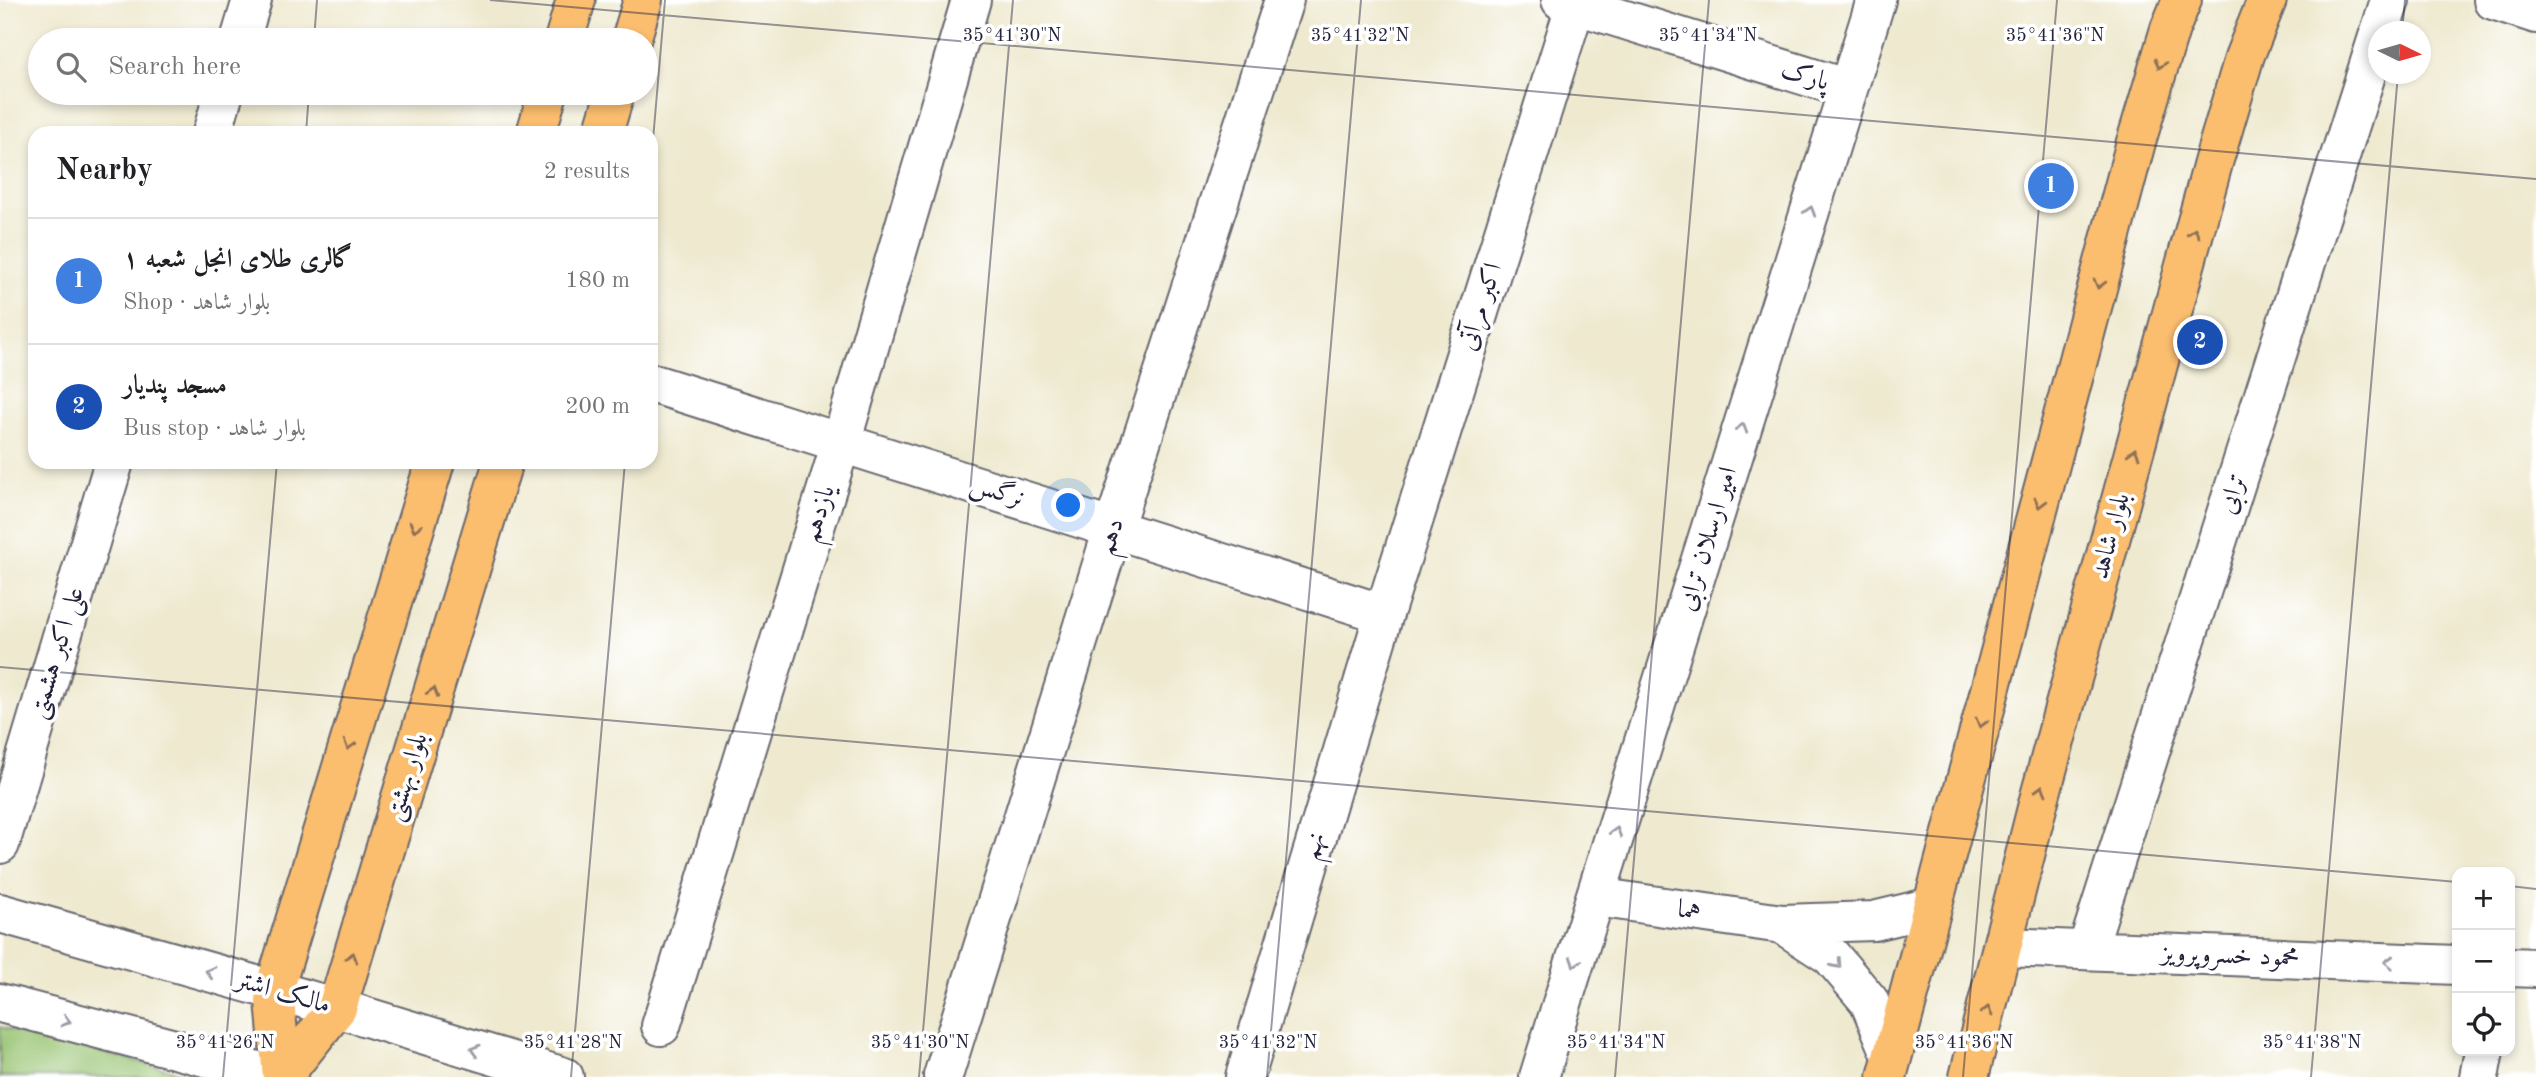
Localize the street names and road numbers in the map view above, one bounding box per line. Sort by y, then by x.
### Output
street label: پارک [1777,56,1833,100]
street label: اکبر مرآتی [1451,259,1510,355]
street label: امیر ارسلان ترابی [1674,464,1746,615]
street label: نرگس [966,469,1028,515]
street label: ترابی [2214,471,2255,519]
street label: یازدهم [798,480,850,549]
street label: بلوار شاهد [2087,490,2136,582]
street label: دهم [1093,515,1138,561]
street label: علی اکبر هشمتی [25,584,93,723]
street label: بلوار بهشتی [381,730,437,825]
street label: نهم [1298,829,1340,866]
street label: هما [1676,897,1702,925]
street label: محمود خسروپرویز [2157,940,2299,973]
street label: مالک اشتر [230,964,334,1019]

